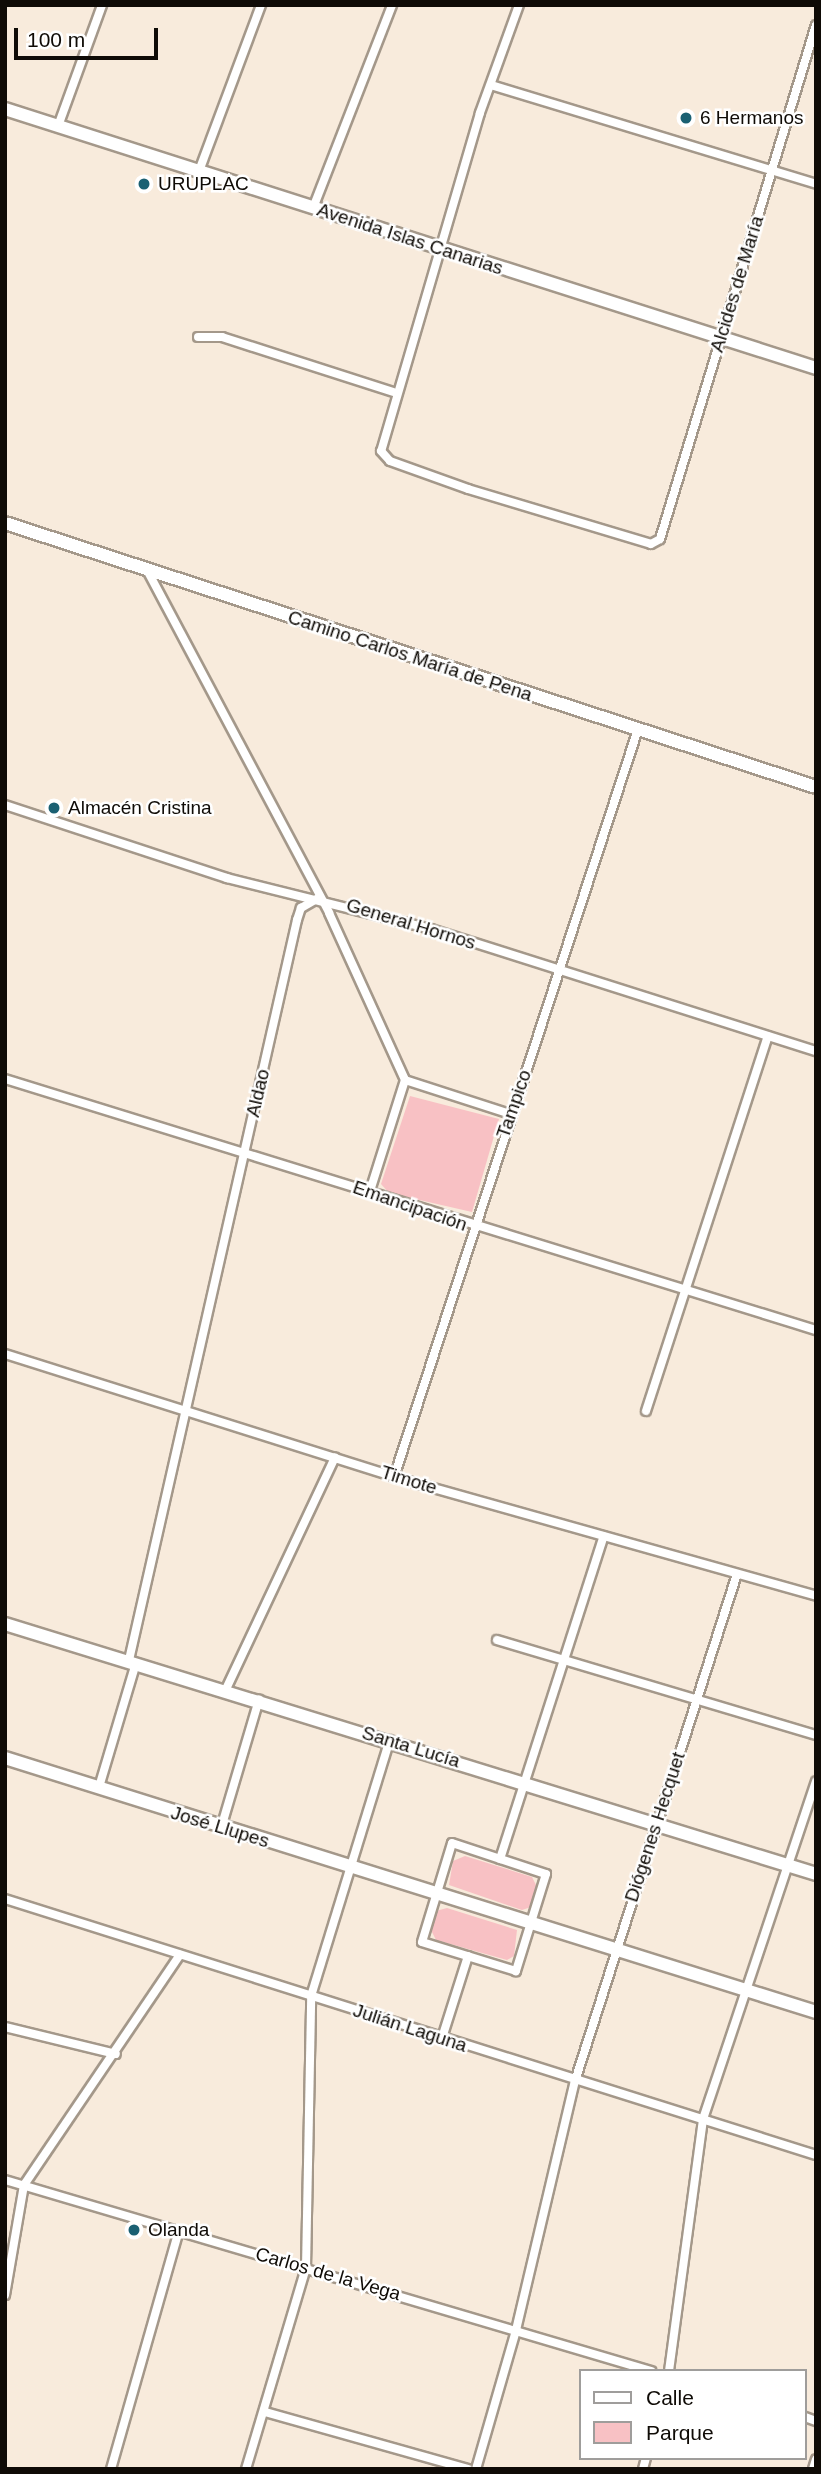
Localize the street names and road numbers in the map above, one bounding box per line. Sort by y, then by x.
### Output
street label: Avenida Islas Canarias [314,198,506,280]
street label: Alcides de María [705,213,769,355]
street label: Camino Carlos María de Pena [285,606,535,706]
street label: General Hornos [344,893,478,955]
street label: Aldao [241,1067,275,1119]
street label: Tampico [492,1067,536,1141]
street label: Emancipación [350,1176,470,1236]
street label: Timote [378,1461,440,1499]
street label: Santa Lucía [359,1721,463,1773]
street label: Diógenes Hecquet [620,1749,690,1905]
street label: José Llupes [168,1801,272,1853]
street label: Julián Laguna [350,1999,470,2057]
street label: Carlos de la Vega [253,2242,403,2306]

